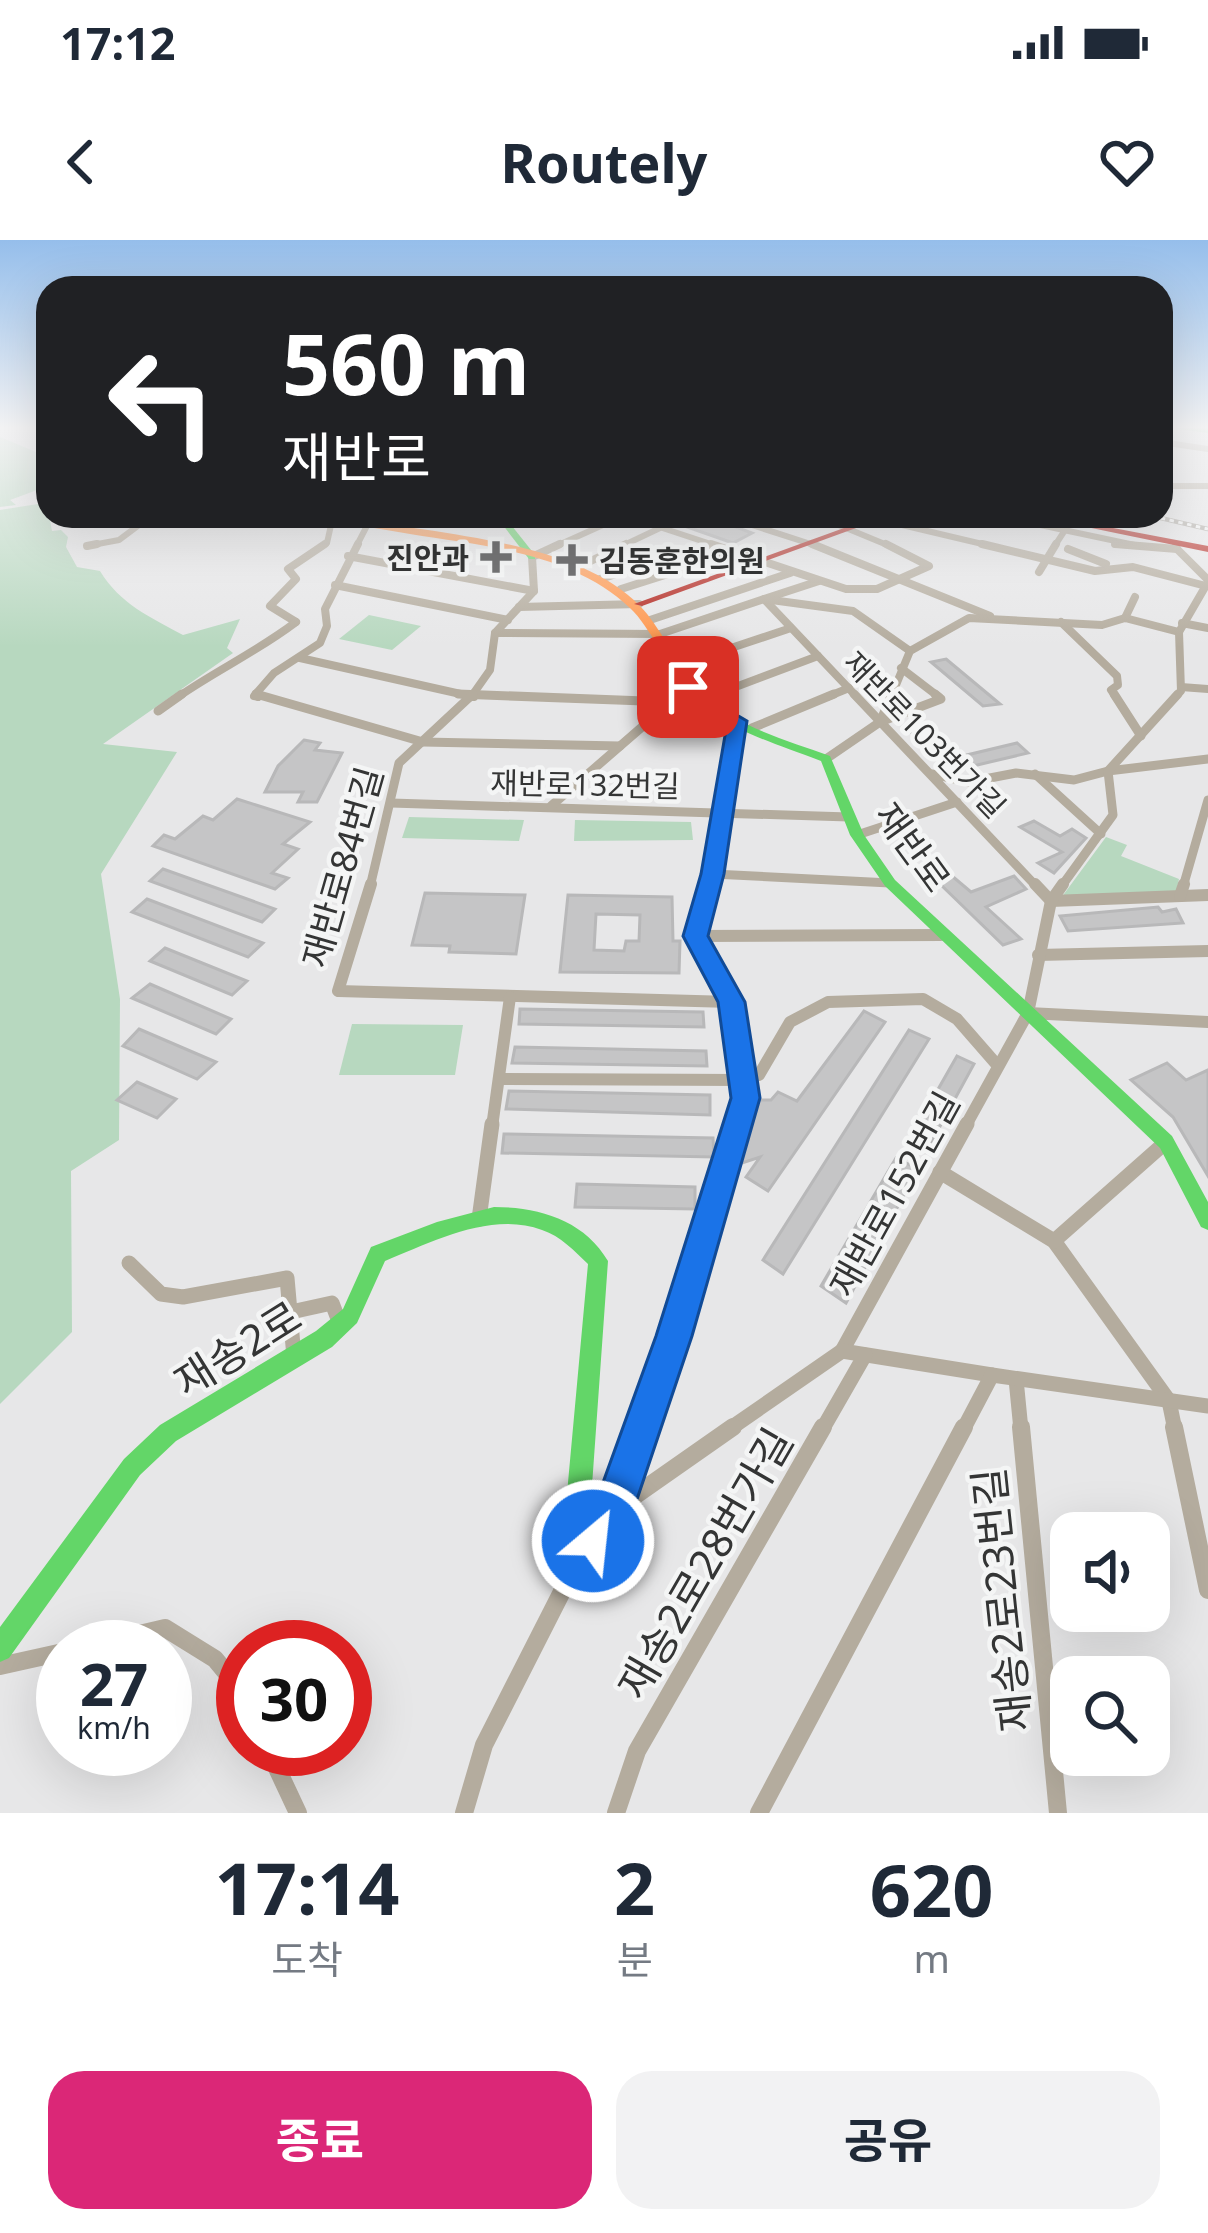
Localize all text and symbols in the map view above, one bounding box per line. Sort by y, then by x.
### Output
text: 17:12 [60,12,176,73]
text: Routely [501,125,707,199]
icon: back [48,129,114,195]
icon: heart [1094,129,1160,195]
text: 560 m [282,305,530,420]
icon: left [84,324,240,480]
text: 재반로 [282,419,431,493]
place label: 진안과 [386,537,469,578]
place label: 김동훈한의원 [599,540,765,581]
marker: 진안과 [480,541,512,573]
marker: 김동훈한의원 [556,544,588,576]
pin [637,636,739,738]
street label: 재반로103번가길 [835,642,1015,826]
icon: arrive [655,654,721,720]
street label: 재반로84번길 [290,761,394,973]
street label: 재반로132번길 [490,762,680,806]
street label: 재반로 [864,792,962,902]
street label: 재반로152번길 [817,1083,971,1305]
street label: 재송2로 [163,1287,311,1409]
street label: 재송2로28번가길 [603,1417,805,1709]
street label: 재송2로23번길 [959,1465,1043,1735]
position arrow [530,1478,656,1604]
map controls [1050,1512,1170,1776]
button: sound [1050,1512,1170,1632]
speed limit sign: 30 [216,1620,372,1776]
text: 27 [80,1642,148,1724]
button: search [1050,1656,1170,1776]
text: km/h [77,1707,151,1748]
text: 17:14 [215,1838,400,1936]
text: 2 [614,1838,655,1936]
text: 620 [870,1840,993,1938]
text: m [913,1931,950,1984]
text: 도착 [271,1932,343,1985]
text: 분 [617,1932,653,1985]
button: 종료 [48,2071,592,2209]
button: 공유 [616,2071,1160,2209]

